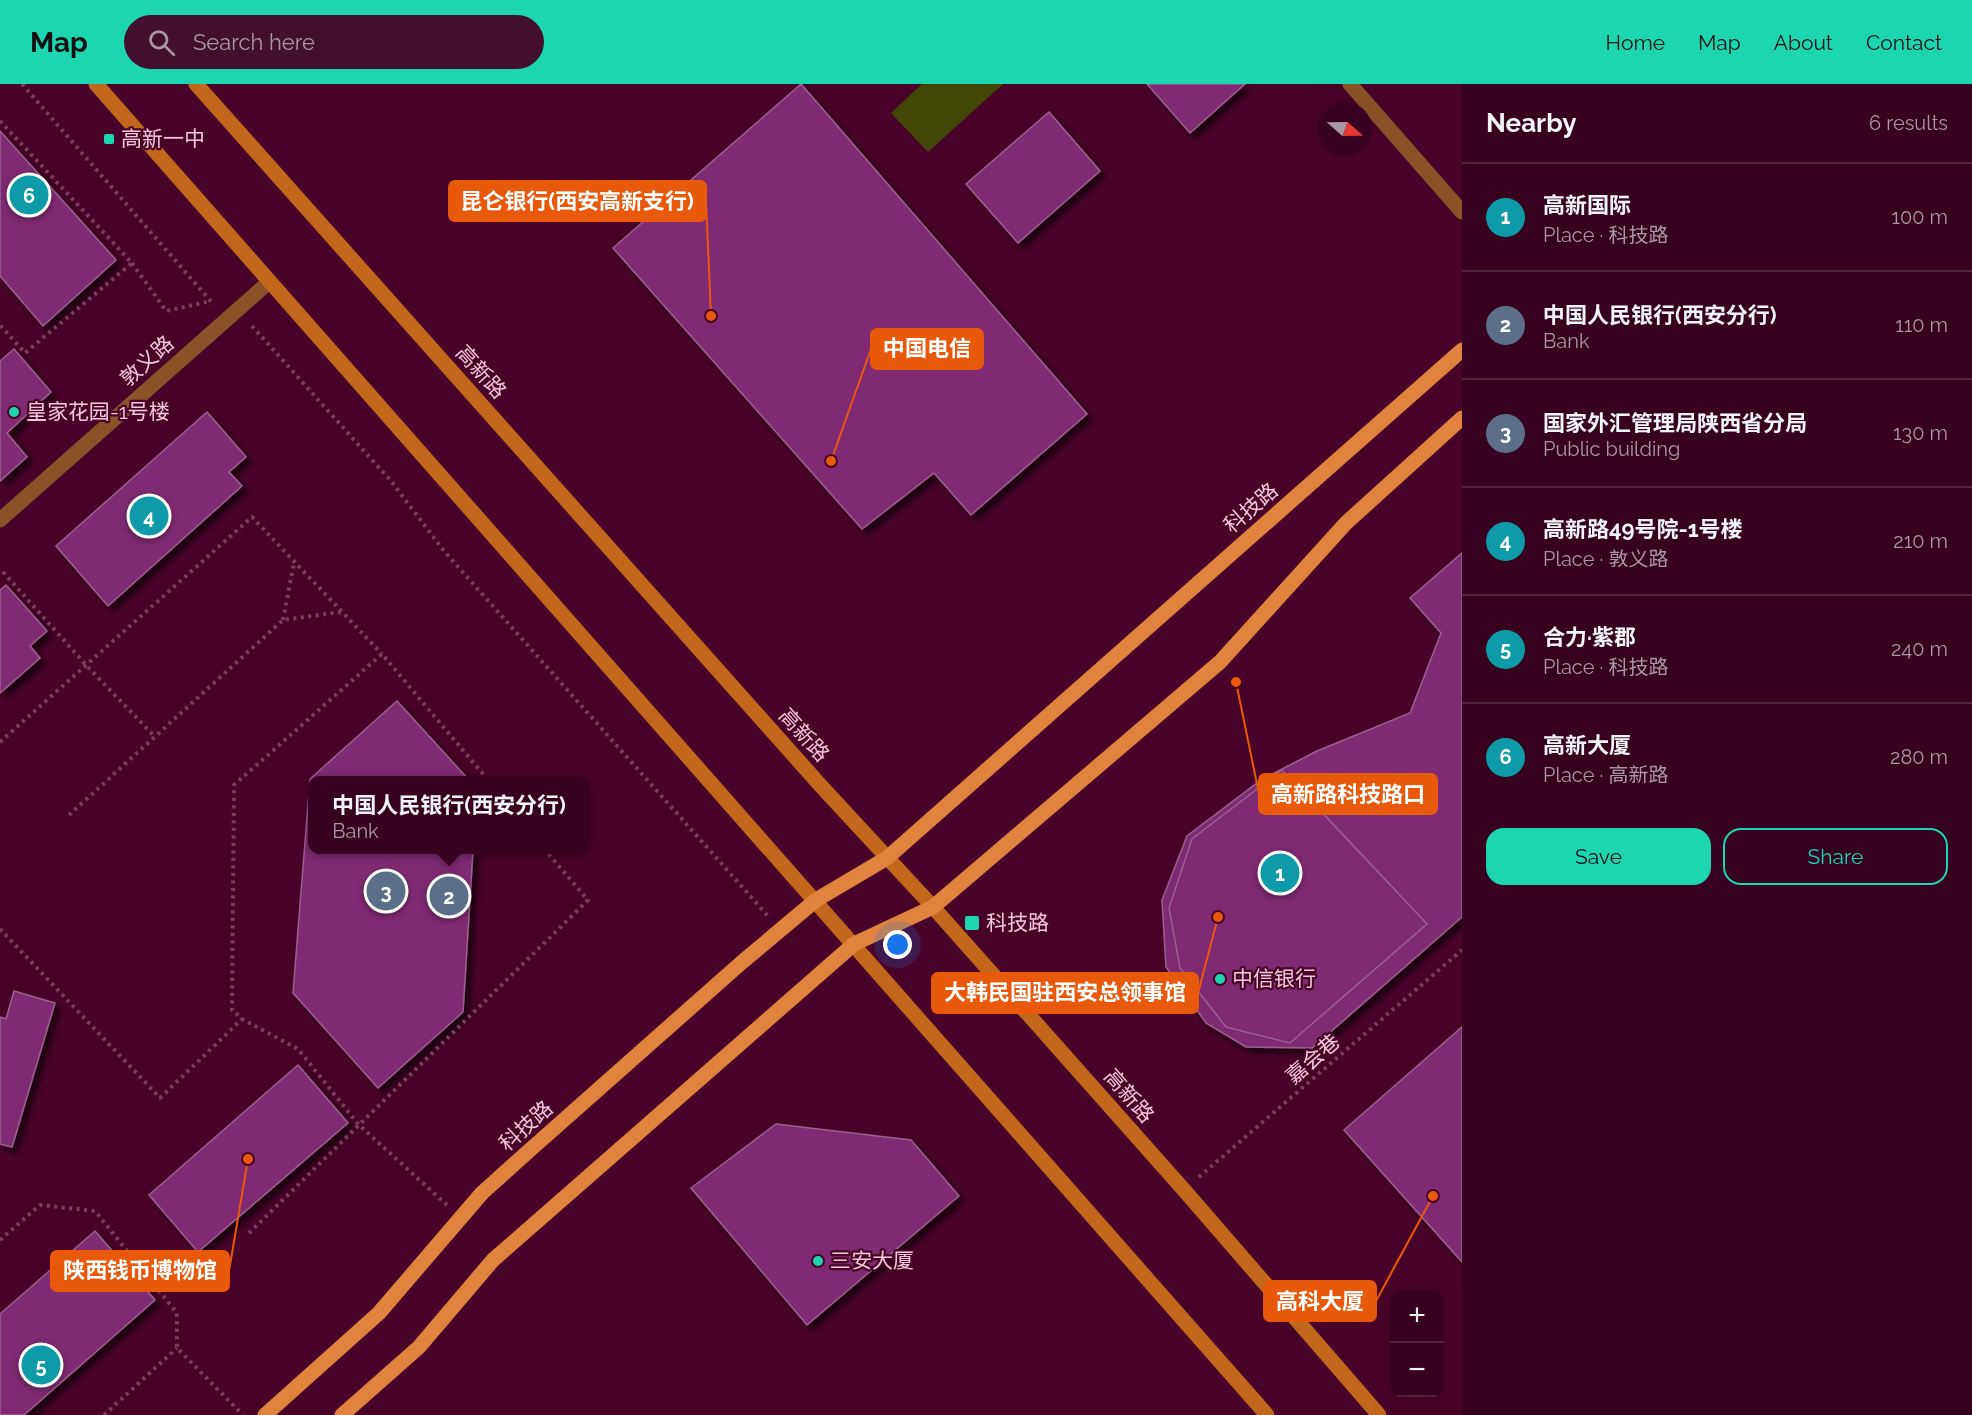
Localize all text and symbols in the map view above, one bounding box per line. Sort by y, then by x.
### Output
search box [124,15,544,69]
text: Map [30,26,88,59]
icon: search [145,26,178,59]
text: Search here [193,29,315,55]
text: Home [1606,30,1665,55]
text: Map [1698,30,1741,55]
text: About [1774,30,1833,55]
text: Contact [1866,30,1942,55]
north arrow [1318,102,1372,156]
text: Nearby [1486,108,1576,138]
text: 6 results [1869,111,1948,135]
place label: 高新一中 [121,126,205,151]
marker: 高新一中 [102,132,116,146]
pin: 6 [9,172,48,218]
callout: 昆仑银行(西安高新支行) [449,181,706,221]
text: 昆仑银行(西安高新支行) [460,188,694,214]
text: 高新国际 [1543,192,1631,218]
text: 1 [1501,205,1510,229]
text: 100 m [1891,205,1948,229]
text: Place · 科技路 [1543,223,1668,247]
text: 中国人民银行(西安分行) [1543,302,1777,328]
text: 2 [1500,313,1511,337]
text: 110 m [1895,313,1948,337]
callout: 中国电信 [871,329,983,369]
text: Bank [1543,329,1589,353]
street label: 敦义路 [115,330,178,391]
text: 中国电信 [883,335,971,361]
street label: 高新路 [451,340,512,403]
place label: 皇家花园-1号楼 [26,399,170,424]
marker: 皇家花园-1号楼 [7,405,21,419]
text: 国家外汇管理局陕西省分局 [1543,410,1807,436]
text: 3 [1500,421,1511,445]
text: 130 m [1893,421,1948,445]
text: Public building [1543,437,1680,461]
street label: 科技路 [1219,478,1283,538]
pin: 4 [130,494,168,538]
text: 高新路49号院-1号楼 [1543,516,1743,542]
text: 4 [1500,529,1511,553]
text: 210 m [1893,529,1948,553]
text: Place · 敦义路 [1543,547,1668,571]
text: 合力·紫郡 [1543,624,1636,650]
text: 5 [1500,637,1511,661]
text: 240 m [1891,637,1948,661]
text: Place · 科技路 [1543,655,1668,679]
street label: 高新路 [774,703,835,766]
text: 高新大厦 [1543,732,1631,758]
text: 6 [1499,745,1512,769]
text: 280 m [1890,745,1948,769]
text: Place · 高新路 [1543,763,1668,787]
callout: 高新路科技路口 [1259,774,1437,814]
popup [308,776,590,854]
text: 高新路科技路口 [1271,781,1425,807]
text: 中国人民银行(西安分行) [332,792,566,818]
text: Bank [332,819,379,843]
button: Save [1486,828,1711,885]
button: Share [1723,828,1948,885]
pin: 1 [1260,850,1300,896]
pin: 3 [366,868,406,914]
pin: 2 [430,874,468,918]
place label: 科技路 [986,910,1049,935]
marker: 科技路 [963,914,981,932]
your location [883,930,912,959]
place label: 中信银行 [1232,966,1316,991]
marker: 中信银行 [1213,972,1227,986]
callout: 大韩民国驻西安总领事馆 [932,973,1198,1013]
text: 大韩民国驻西安总领事馆 [944,979,1186,1005]
street label: 嘉会巷 [1281,1029,1345,1089]
street label: 高新路 [1099,1064,1159,1128]
street label: 科技路 [494,1095,557,1156]
place label: 三安大厦 [830,1248,914,1273]
callout: 陕西钱币博物馆 [51,1251,229,1291]
marker: 三安大厦 [811,1254,825,1268]
text: 陕西钱币博物馆 [63,1257,217,1283]
callout: 高科大厦 [1264,1281,1376,1321]
text: 高科大厦 [1276,1288,1364,1314]
map controls [1390,1289,1444,1397]
button: + [1390,1289,1444,1343]
pin: 5 [22,1342,60,1388]
button: − [1390,1343,1444,1397]

